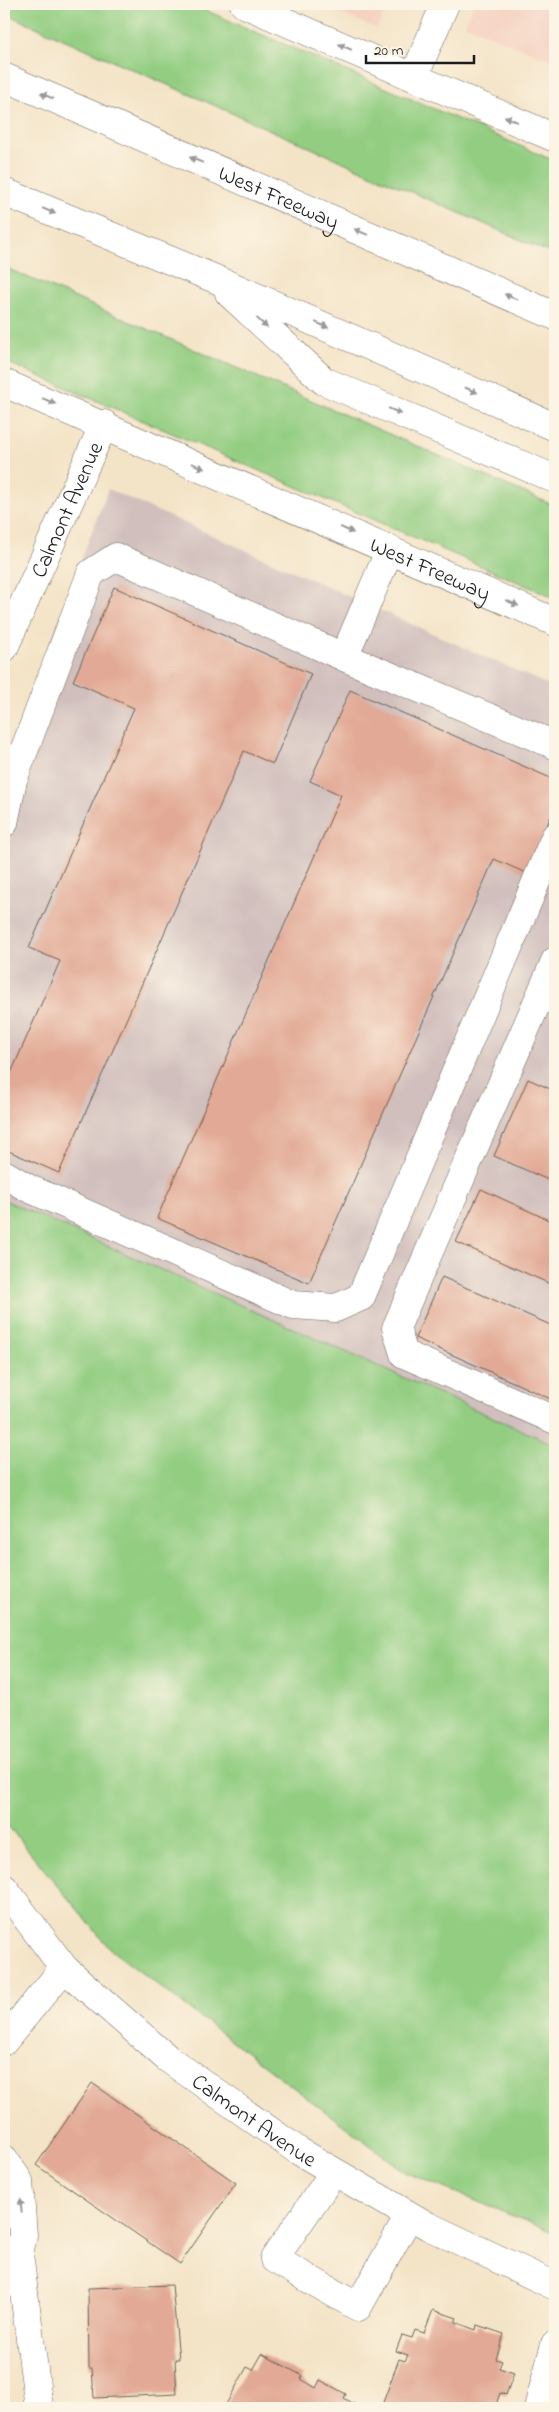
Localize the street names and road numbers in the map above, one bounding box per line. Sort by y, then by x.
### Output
street label: West Freeway [213,159,343,240]
street label: Calmont Avenue [24,437,113,584]
street label: West Freeway [364,531,495,612]
street label: Calmont Avenue [184,2067,322,2177]

